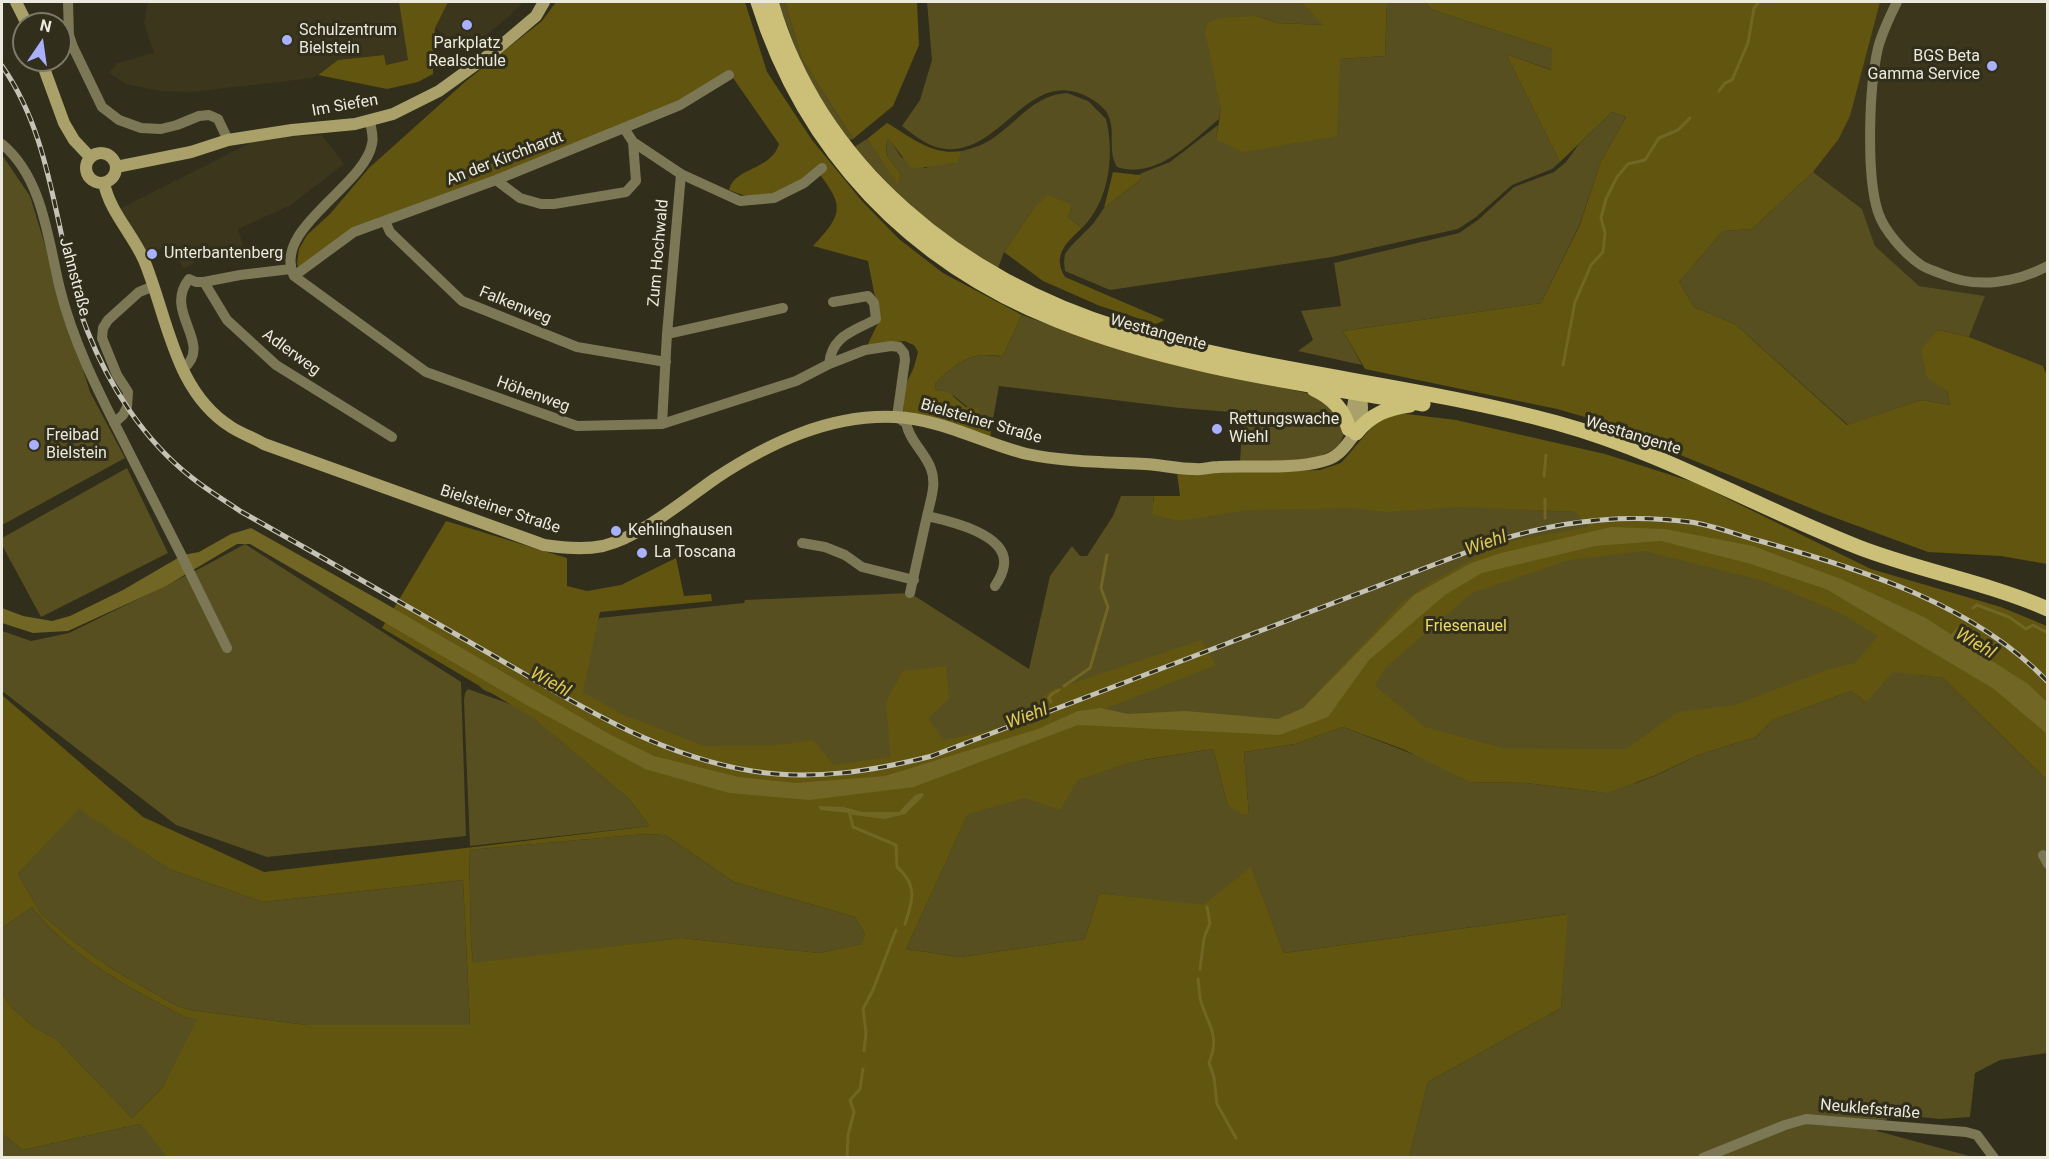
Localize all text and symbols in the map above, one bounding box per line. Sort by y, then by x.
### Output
north arrow [12,12,72,72]
text: N [38,15,53,36]
marker: Parkplatz Realschule [460,18,474,32]
place label: Schulzentrum Bielstein [299,21,397,59]
marker: Schulzentrum Bielstein [280,33,294,47]
place label: Parkplatz Realschule [428,34,506,72]
place label: BGS Beta Gamma Service [1868,47,1980,85]
marker: BGS Beta Gamma Service [1985,59,1999,73]
street label: Im Siefen [310,91,380,121]
street label: An der Kirchhardt [444,128,566,190]
street label: Zum Hochwald [645,199,673,307]
street label: Jahnstraße [54,236,94,318]
place label: Unterbantenberg [164,244,283,264]
marker: Unterbantenberg [145,247,159,261]
street label: Falkenweg [476,283,554,329]
street label: Westtangente [1108,311,1208,355]
street label: Adlerweg [258,326,324,380]
street label: Höhenweg [494,373,572,417]
street label: Bielsteiner Straße [918,395,1044,449]
place label: Rettungswache Wiehl [1229,410,1339,448]
street label: Westtangente [1583,412,1683,460]
marker: Rettungswache Wiehl [1210,422,1224,436]
place label: Freibad Bielstein [46,426,107,464]
marker: Freibad Bielstein [27,438,41,452]
street label: Bielsteiner Straße [437,482,563,538]
place label: Kehlinghausen [628,521,733,541]
marker: Kehlinghausen [609,524,623,538]
water label: Wiehl [1462,527,1510,561]
place label: La Toscana [654,543,736,563]
marker: La Toscana [635,546,649,560]
park label: Friesenauel [1425,617,1507,637]
water label: Wiehl [1951,624,1999,664]
water label: Wiehl [526,663,574,703]
water label: Wiehl [1003,700,1051,734]
street label: Neuklefstraße [1819,1096,1921,1124]

